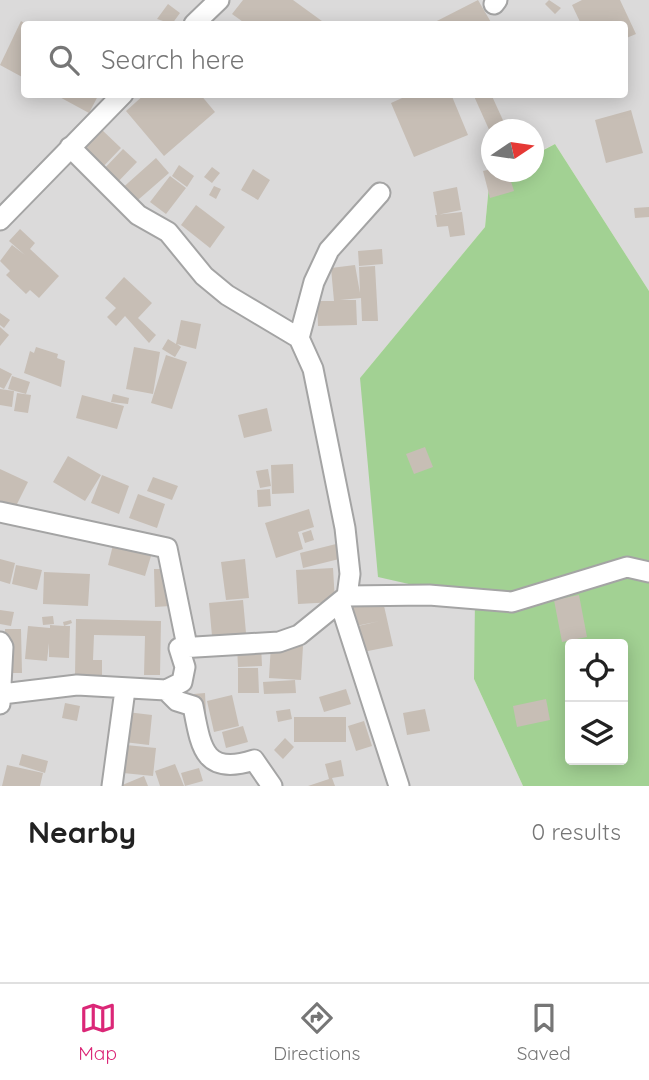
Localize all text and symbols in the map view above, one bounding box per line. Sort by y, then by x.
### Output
search box [21,21,628,98]
icon: search [45,41,83,79]
text: Search here [101,43,245,76]
north arrow [481,119,544,182]
map controls [565,639,628,765]
button: locate [565,639,628,702]
button: layers [565,702,628,765]
text: Nearby [28,813,136,851]
text: 0 results [532,817,621,846]
tab: Map [78,999,117,1065]
tab: Directions [273,999,360,1065]
tab: Saved [517,999,571,1065]

